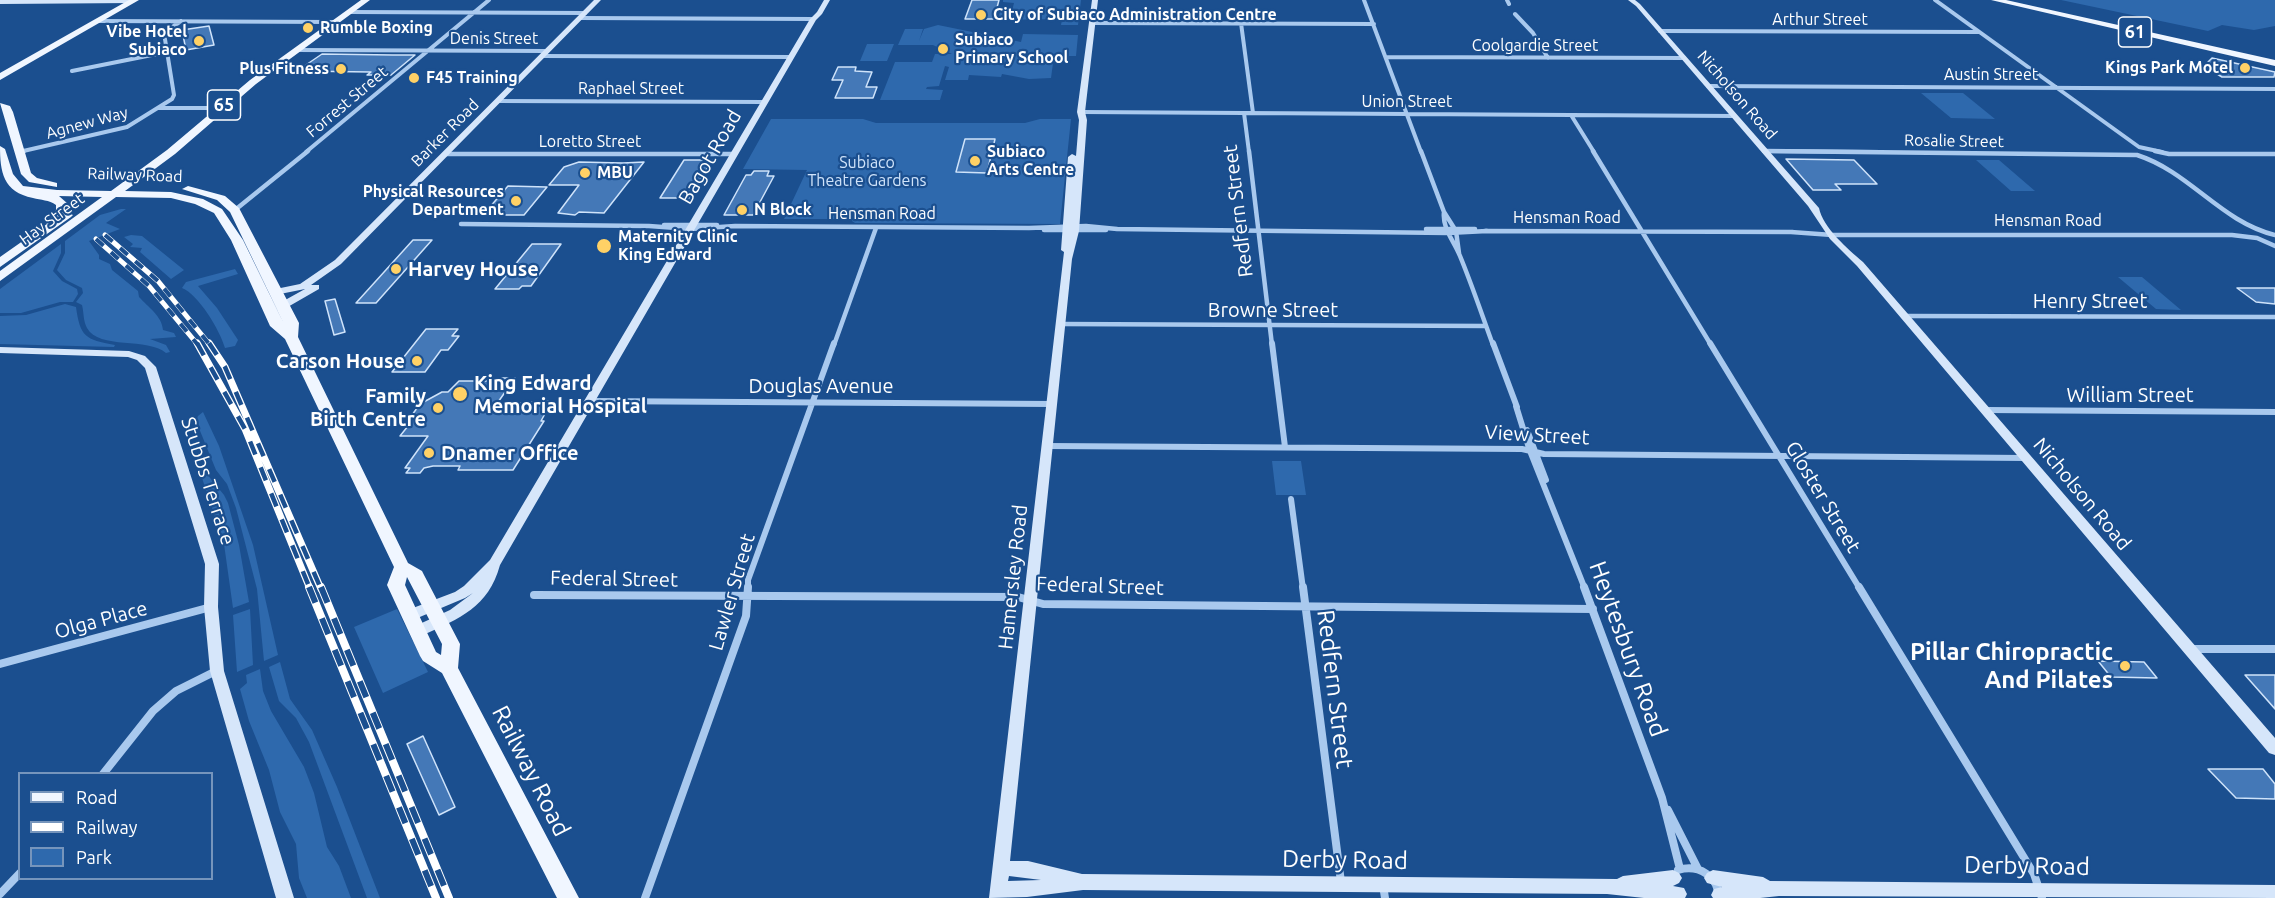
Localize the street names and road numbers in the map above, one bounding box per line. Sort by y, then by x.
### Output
street label: Arthur Street [1772,10,1868,30]
road number: 61 [2118,17,2152,47]
street label: Denis Street [450,29,538,49]
street label: Coolgardie Street [1472,36,1598,56]
street label: Nicholson Road [1693,47,1781,143]
street label: Forrest Street [302,62,392,142]
street label: Austin Street [1944,65,2038,85]
street label: Raphael Street [578,79,684,99]
road number: 65 [208,90,240,120]
street label: Union Street [1362,92,1452,112]
street label: Barker Road [407,95,483,171]
street label: Agnew Way [44,103,130,143]
street label: Bagot Road [673,106,747,208]
street label: Rosalie Street [1904,131,2004,151]
street label: Loretto Street [539,132,641,152]
street label: Redfern Street [1218,143,1258,279]
street label: Railway Road [87,164,183,186]
street label: Hay Street [16,189,88,249]
street label: Hensman Road [828,204,936,224]
street label: Hensman Road [1513,208,1621,228]
street label: Hensman Road [1994,211,2102,231]
street label: Henry Street [2033,289,2147,313]
street label: Browne Street [1208,298,1338,322]
street label: Douglas Avenue [749,374,893,398]
street label: William Street [2066,383,2194,407]
street label: Stubbs Terrace [176,414,240,548]
street label: View Street [1484,420,1590,450]
street label: Nicholson Road [2028,433,2136,555]
street label: Gloster Street [1780,437,1866,557]
street label: Hamersley Road [993,503,1033,651]
street label: Lawler Street [704,531,760,653]
street label: Heytesbury Road [1583,557,1673,741]
street label: Federal Street [550,566,678,592]
street label: Federal Street [1036,572,1164,600]
street label: Olga Place [52,596,150,644]
street label: Redfern Street [1311,608,1359,770]
street label: Railway Road [486,701,576,841]
street label: Derby Road [1282,845,1408,875]
street label: Derby Road [1964,851,2090,881]

